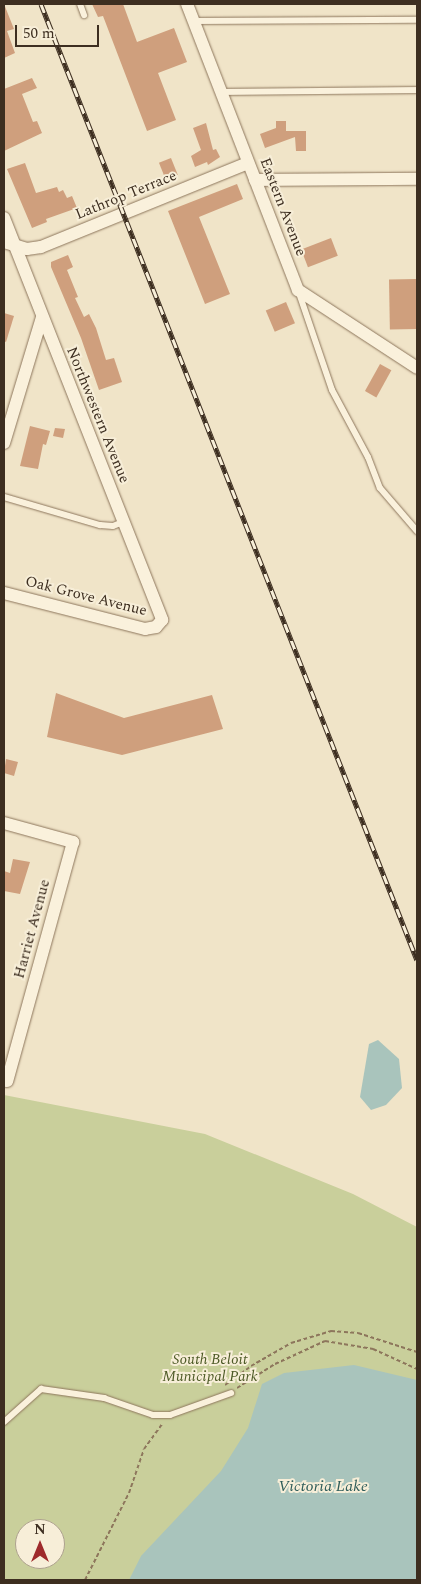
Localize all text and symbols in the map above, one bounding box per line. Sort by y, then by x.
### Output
scale bar [18,15,101,47]
text: 50 m [23,22,55,45]
street label: Eastern Avenue [256,155,310,259]
street label: Lathrop Terrace [73,166,179,224]
street label: Northwestern Avenue [62,344,134,486]
street label: Oak Grove Avenue [23,572,149,620]
street label: Harriet Avenue [10,877,54,981]
park label: South Beloit Municipal Park [162,1350,258,1385]
water label: Victoria Lake [278,1476,368,1496]
north arrow [15,1519,65,1569]
text: N [34,1519,46,1540]

